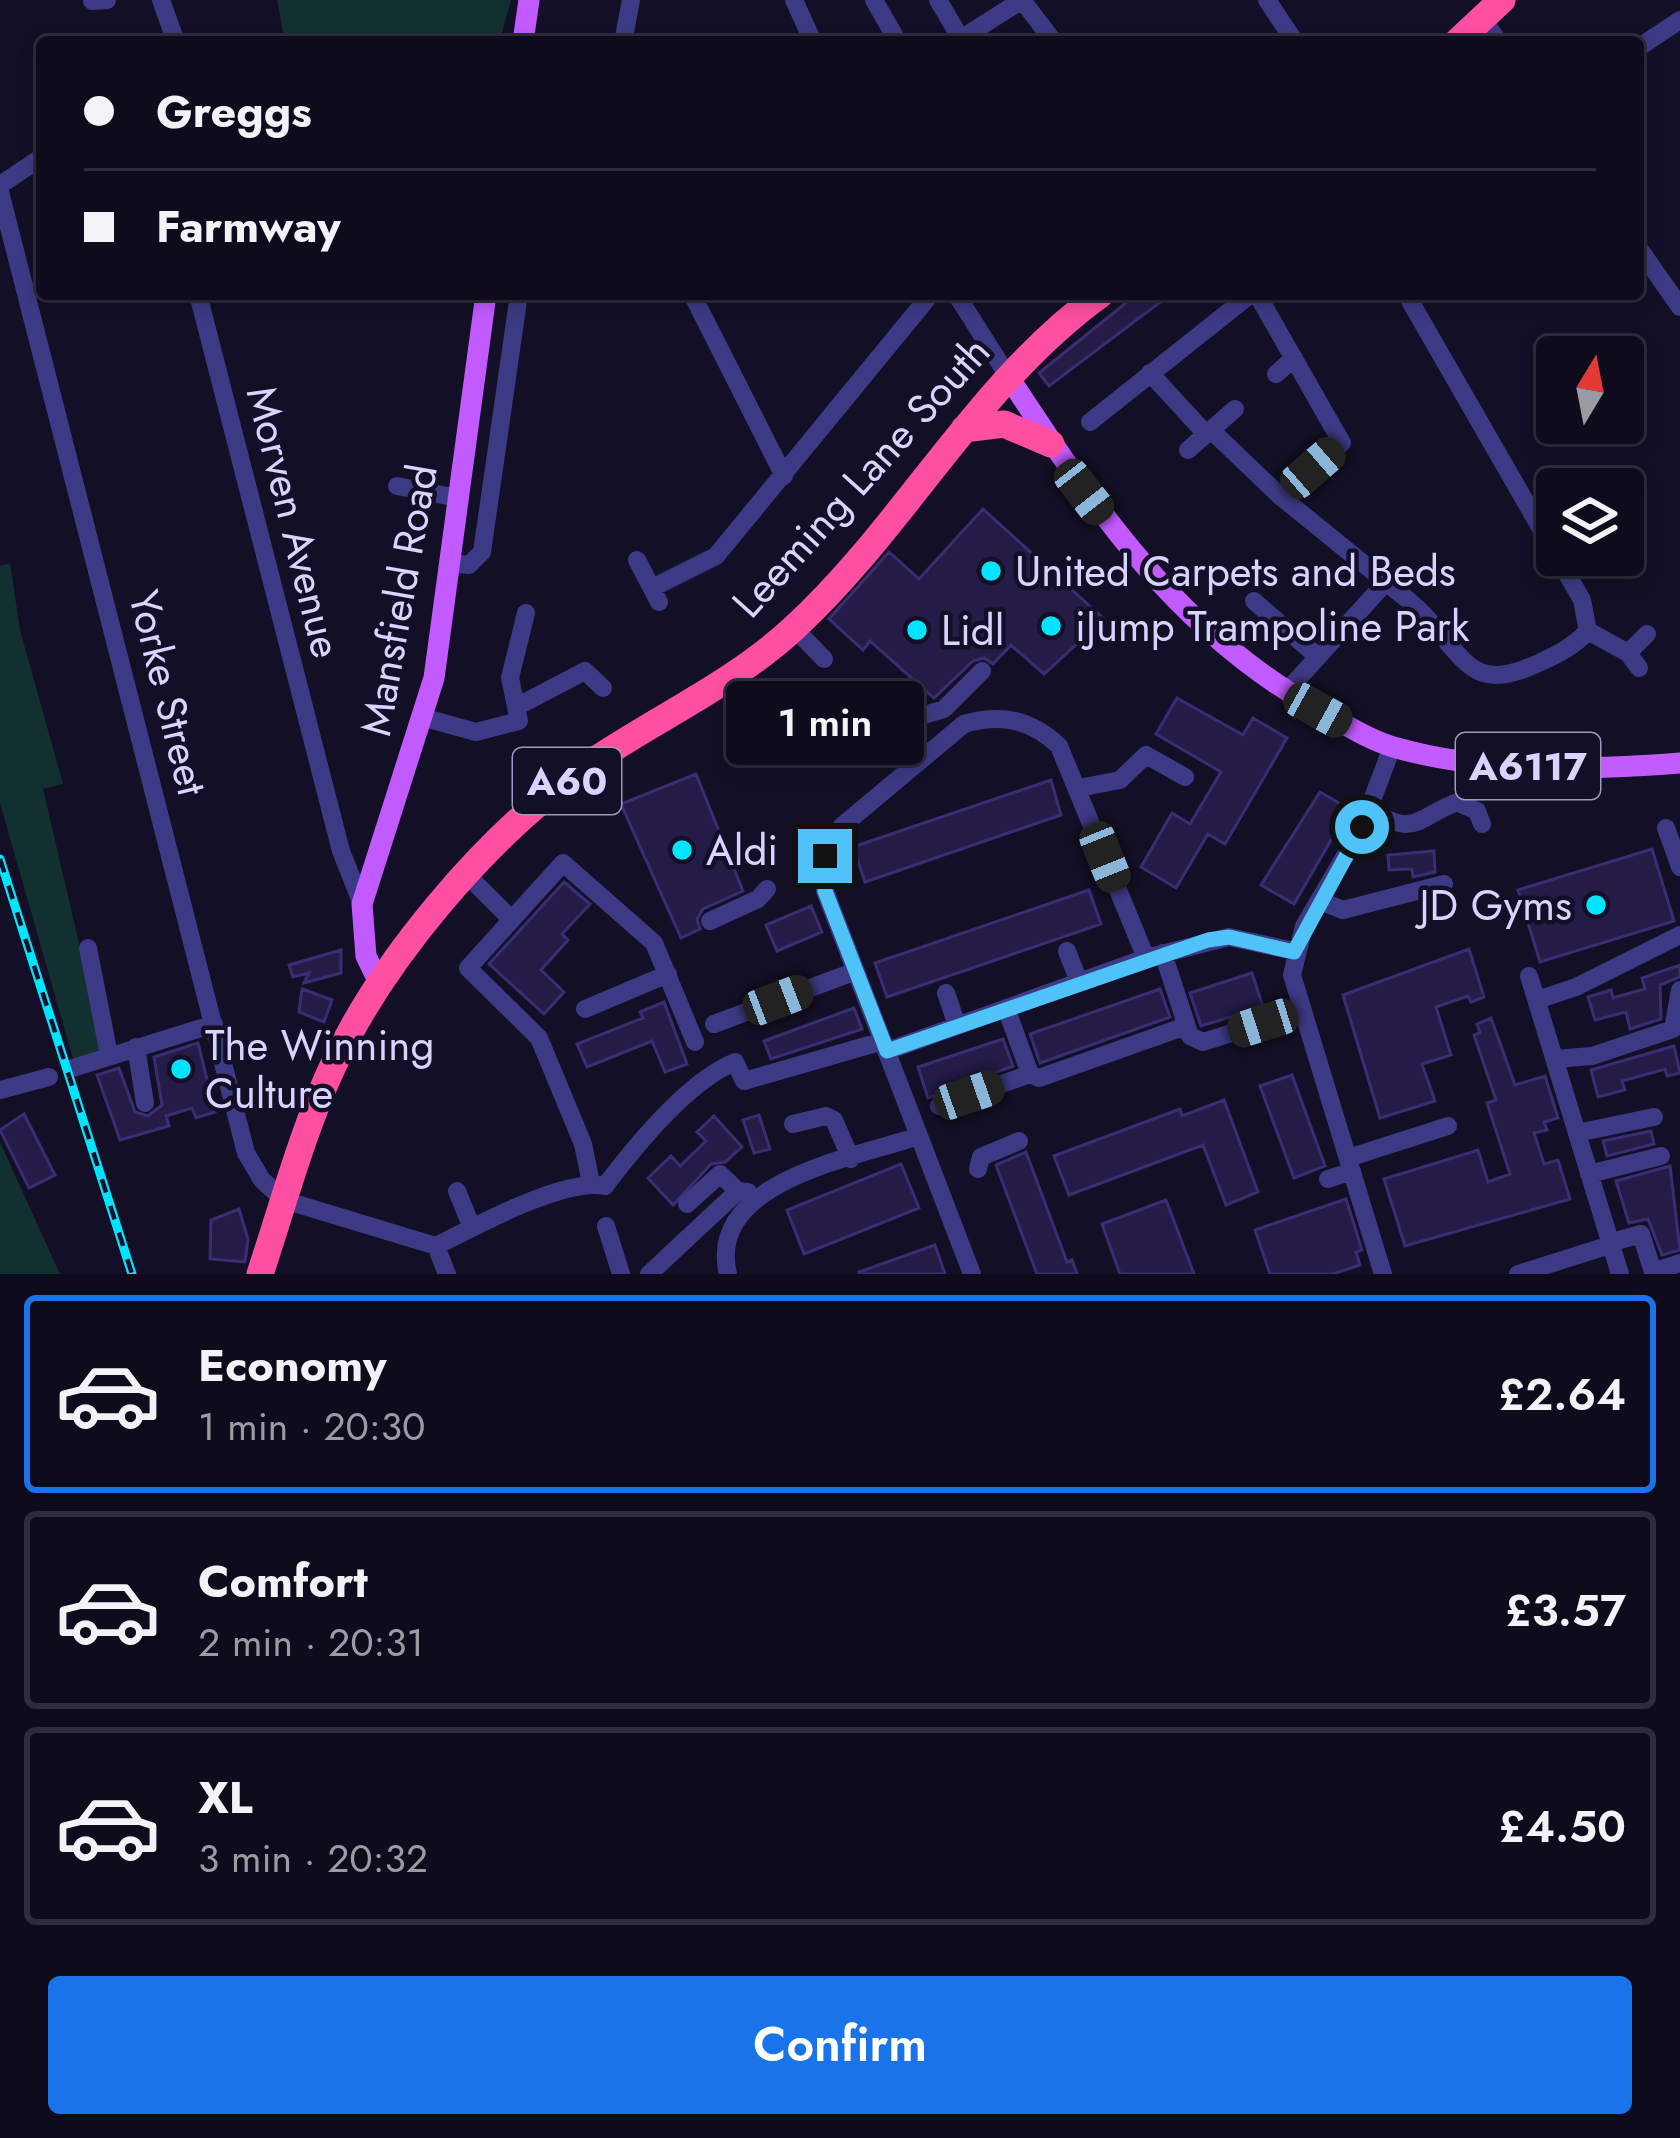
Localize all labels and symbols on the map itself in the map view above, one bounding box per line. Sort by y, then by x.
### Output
street label: Leeming Lane South [718,323,1004,631]
north arrow [1536,336,1644,444]
street label: Morven Avenue [231,380,357,664]
car [1274,431,1352,505]
car [1048,453,1120,531]
street label: Mansfield Road [345,460,453,740]
place label: United Carpets and Beds [1015,541,1456,602]
marker: United Carpets and Beds [978,558,1004,584]
street label: Yorke Street [113,584,223,802]
place label: iJump Trampoline Park [1075,596,1470,657]
place label: Lidl [941,600,1004,661]
marker: iJump Trampoline Park [1038,613,1064,639]
marker: Lidl [904,617,930,643]
car [1278,677,1358,743]
callout: 1 min [726,682,924,766]
road number: A6117 [1456,733,1600,799]
road number: A60 [513,748,621,814]
route start [1335,800,1389,854]
car [1075,817,1135,897]
place label: Aldi [706,820,778,881]
route end [798,829,852,883]
marker: Aldi [669,837,695,863]
place label: JD Gyms [1414,875,1572,936]
marker: JD Gyms [1583,892,1609,918]
car [738,970,818,1030]
car [1223,995,1303,1051]
place label: The Winning Culture [205,1015,434,1124]
marker: The Winning Culture [168,1056,194,1082]
car [929,1066,1009,1124]

